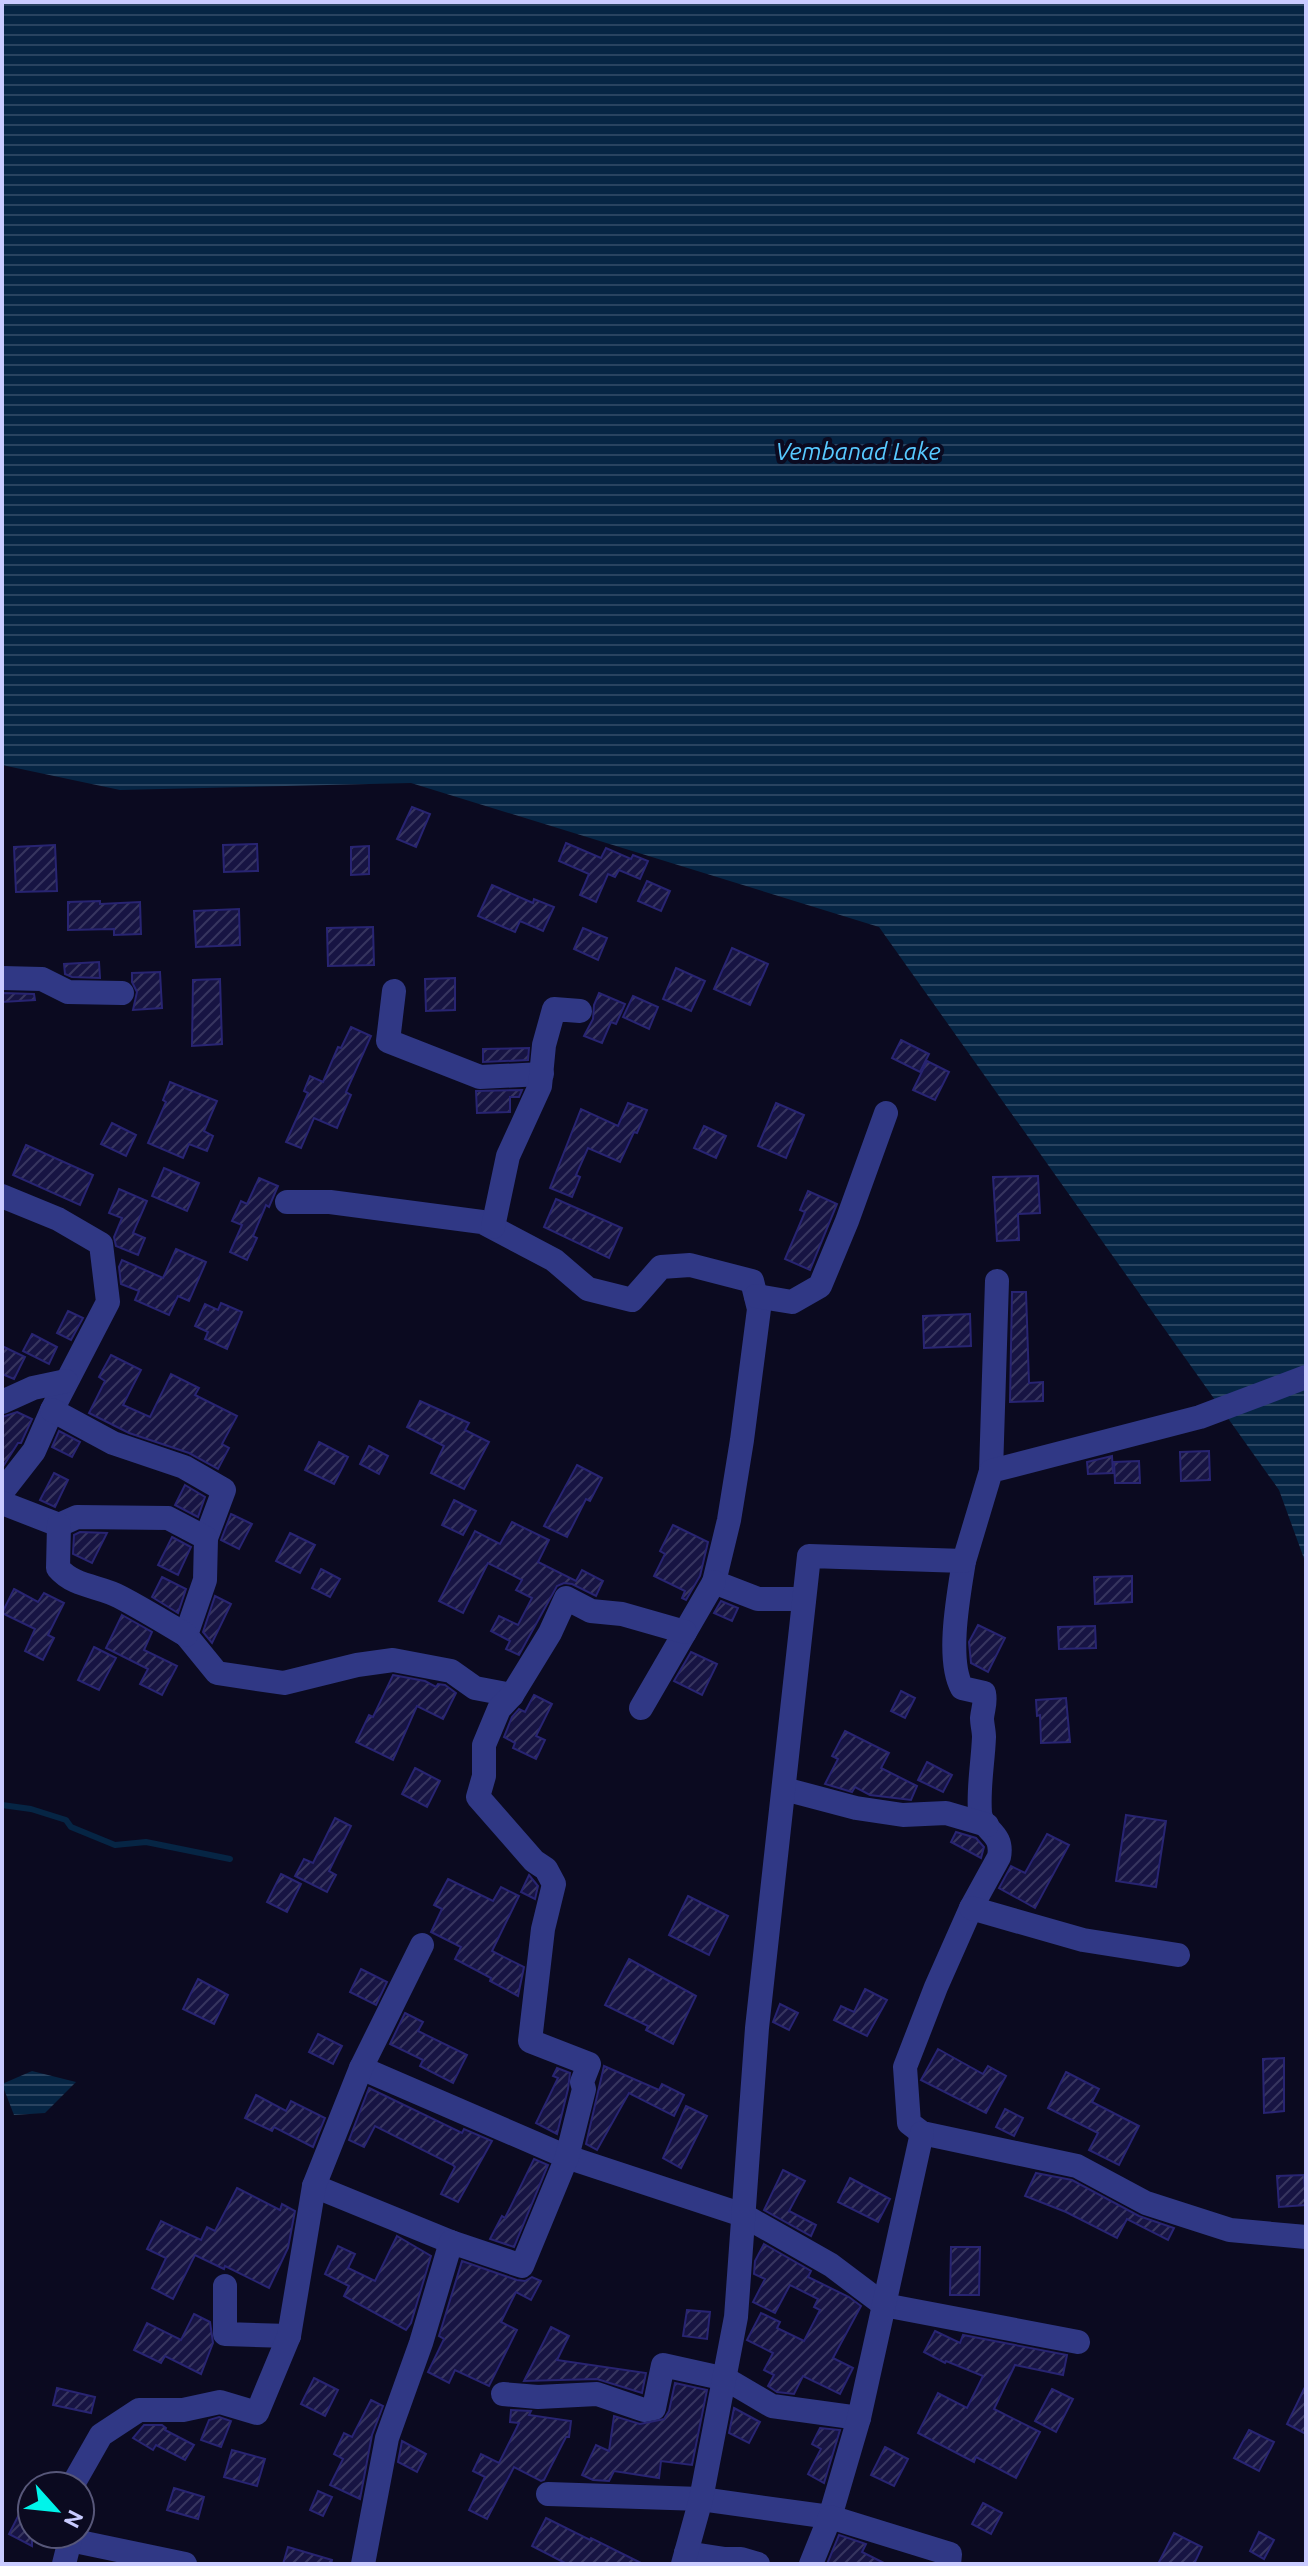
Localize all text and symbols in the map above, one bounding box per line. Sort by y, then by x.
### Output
water label: Vembanad Lake [775,438,941,465]
north arrow [16,2470,96,2550]
text: N [59,2506,89,2532]

